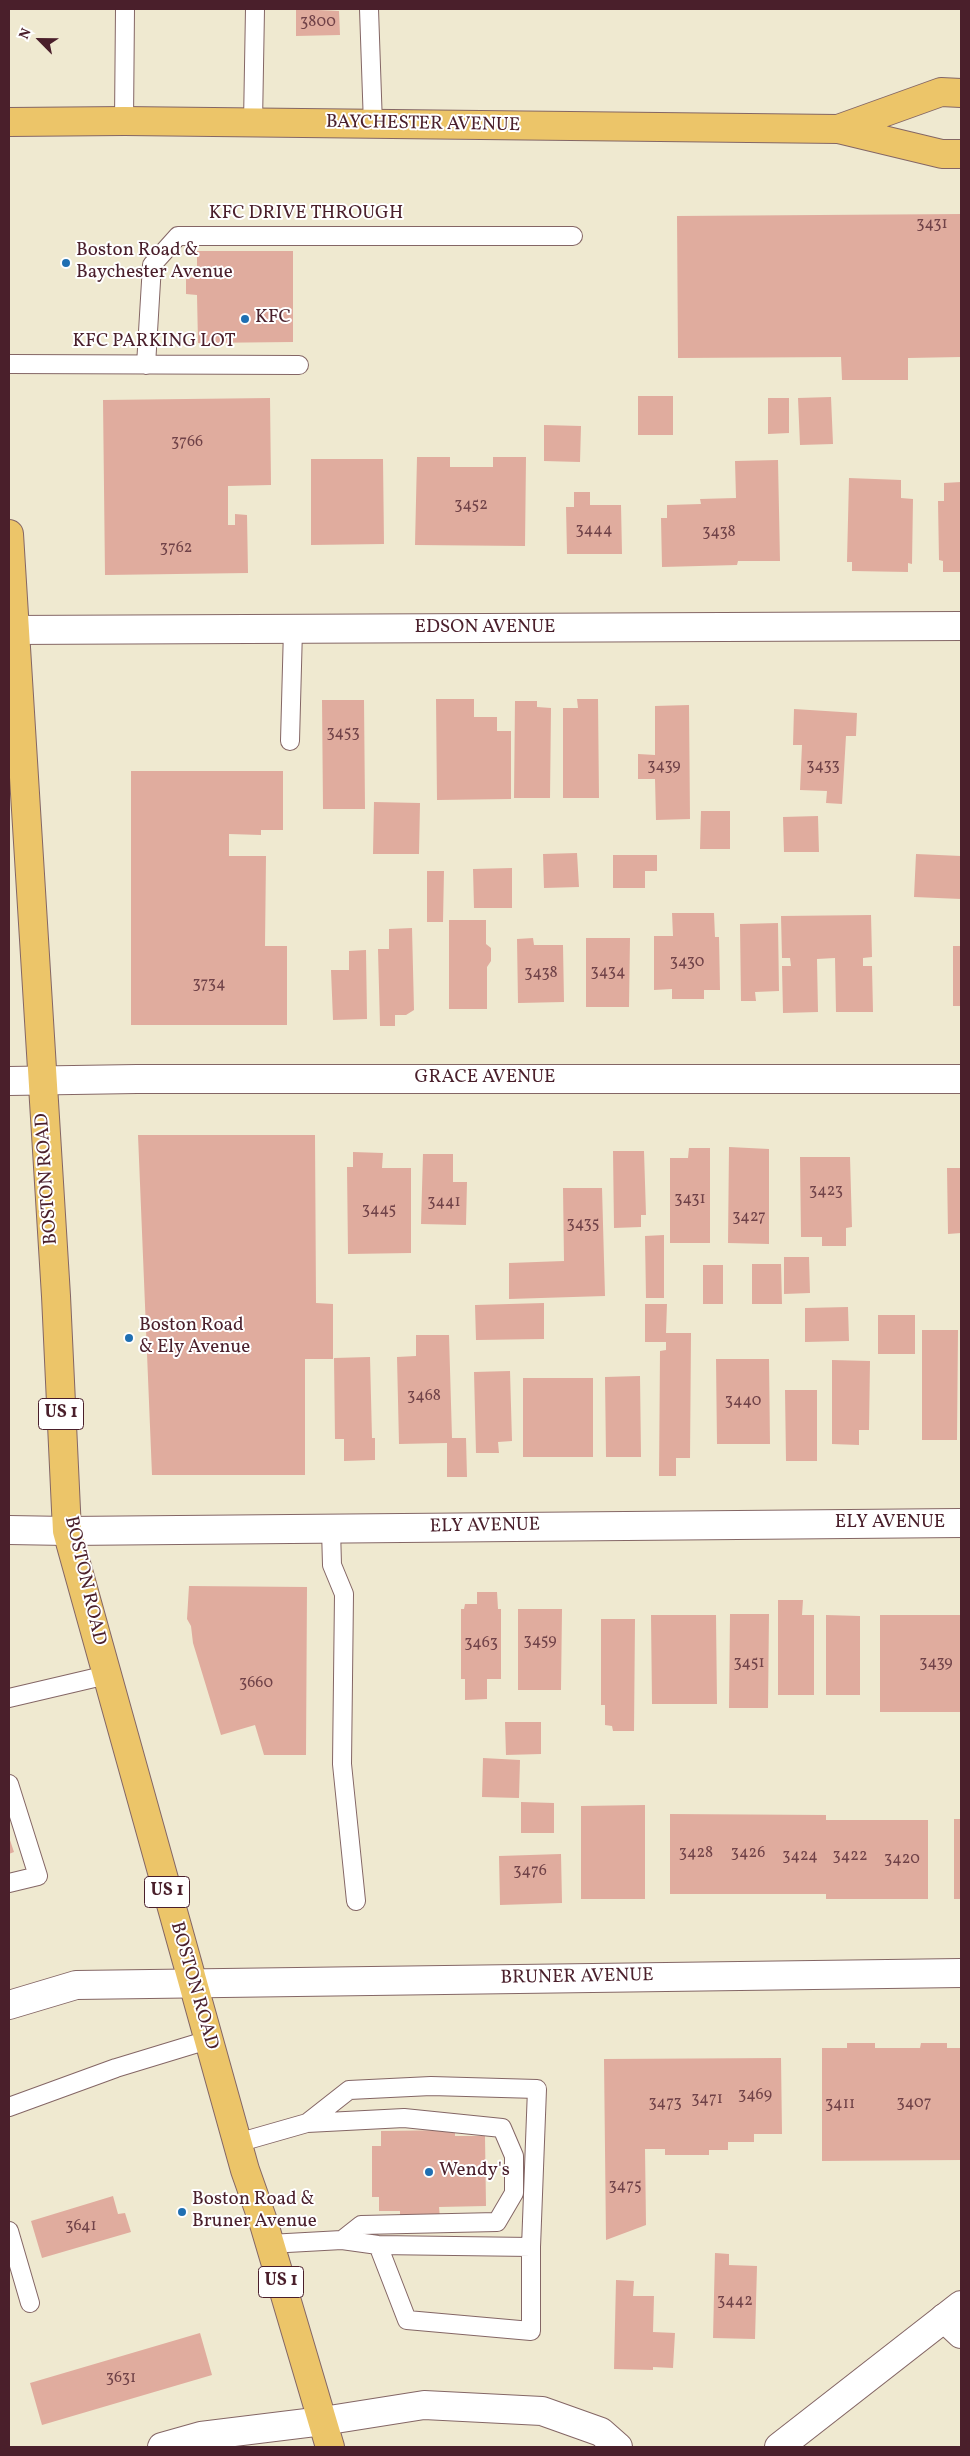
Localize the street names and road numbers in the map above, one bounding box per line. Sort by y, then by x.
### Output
street label: BAYCHESTER AVENUE [326,112,520,138]
street label: KFC DRIVE THROUGH [209,204,403,226]
street label: KFC PARKING LOT [72,332,236,354]
street label: EDSON AVENUE [415,618,555,640]
street label: GRACE AVENUE [415,1068,555,1090]
street label: BOSTON ROAD [32,1112,64,1246]
road number: US 1 [38,1398,84,1430]
street label: ELY AVENUE [835,1513,945,1535]
street label: BOSTON ROAD [58,1514,110,1648]
street label: ELY AVENUE [430,1515,540,1539]
road number: US 1 [144,1876,190,1908]
street label: BOSTON ROAD [164,1919,222,2053]
street label: BRUNER AVENUE [500,1965,654,1991]
road number: US 1 [258,2266,304,2298]

